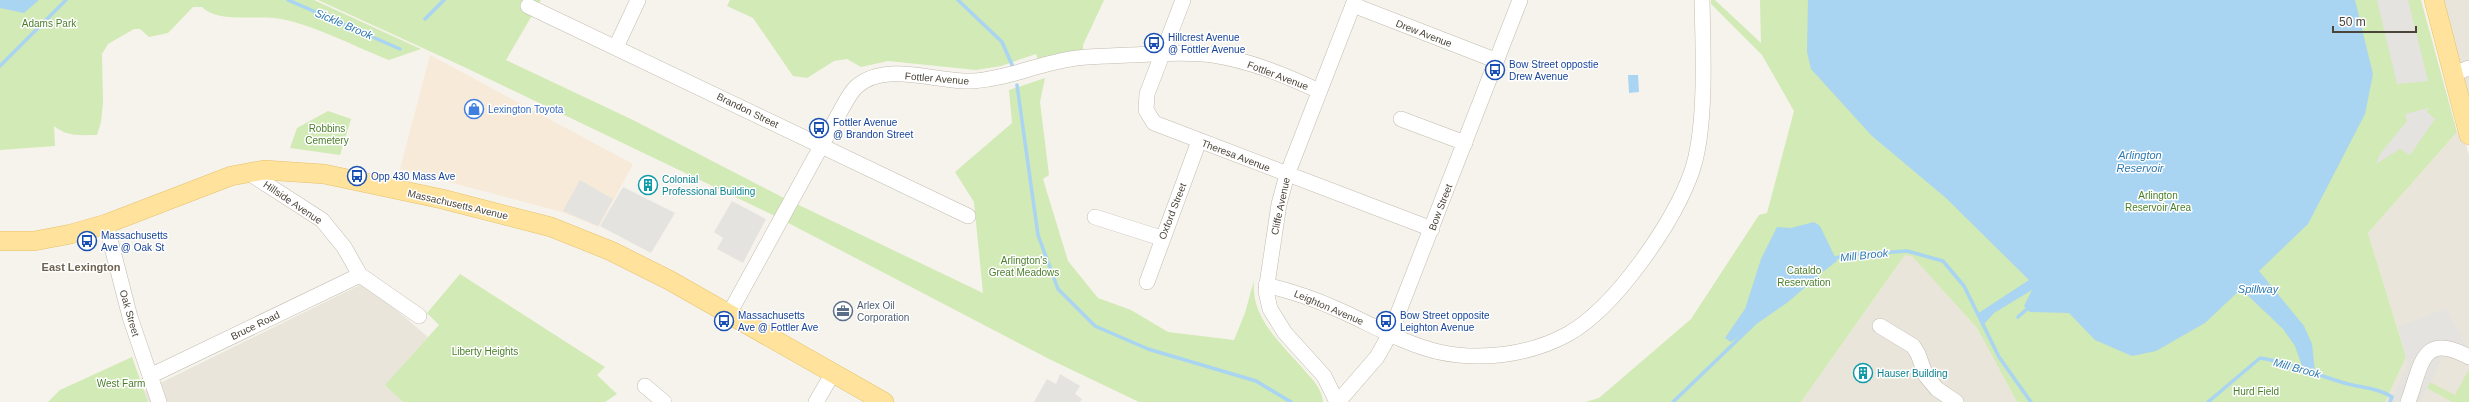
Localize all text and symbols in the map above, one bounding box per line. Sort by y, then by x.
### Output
water label: Sickle Brook [314,7,375,42]
scale bar [2333,8,2416,34]
text: 50 m [2339,15,2366,29]
park label: Adams Park [22,18,77,29]
street label: Drew Avenue [1394,18,1454,49]
bus stop icon: Hillcrest Avenue @ Fottler Avenue [1143,32,1165,54]
place label: Hillcrest Avenue @ Fottler Avenue [1168,32,1246,55]
street label: Fottler Avenue [1246,59,1310,92]
bus stop icon: Bow Street oppostie Drew Avenue [1484,59,1506,81]
place label: Bow Street oppostie Drew Avenue [1509,59,1599,82]
street label: Fottler Avenue [904,70,970,87]
street label: Brandon Street [715,91,781,130]
shop icon: Lexington Toyota [463,98,485,120]
place label: Lexington Toyota [488,104,564,115]
bus stop icon: Fottler Avenue @ Brandon Street [808,117,830,139]
place label: Fottler Avenue @ Brandon Street [833,117,913,140]
park label: Robbins Cemetery [305,123,349,146]
street label: Theresa Avenue [1200,137,1272,174]
water label: Arlington Reservoir [2116,149,2165,174]
bus stop icon: Opp 430 Mass Ave [346,165,368,187]
place label: Opp 430 Mass Ave [371,171,456,182]
building icon: Colonial Professional Building [637,174,659,196]
place label: Colonial Professional Building [662,174,755,197]
street label: Cliffe Avenue [1269,176,1292,236]
street label: Hillside Avenue [261,179,324,226]
street label: Oxford Street [1157,181,1188,241]
street label: Bow Street [1427,182,1454,232]
street label: Massachusetts Avenue [407,188,510,221]
park label: Arlington Reservoir Area [2125,190,2192,213]
bus stop icon: Massachusetts Ave @ Oak St [76,230,98,252]
place label: Massachusetts Ave @ Oak St [101,230,168,253]
water label: Mill Brook [1839,246,1889,263]
park label: Arlington's Great Meadows [989,255,1059,278]
district label: East Lexington [42,261,121,273]
park label: Cataldo Reservation [1777,265,1831,288]
water label: Spillway [2238,283,2280,295]
street label: Leighton Avenue [1292,288,1366,327]
street label: Oak Street [118,289,141,338]
office icon: Arlex Oil Corporation [832,300,854,322]
place label: Arlex Oil Corporation [857,300,909,323]
street label: Bruce Road [229,309,281,342]
bus stop icon: Massachusetts Ave @ Fottler Ave [713,310,735,332]
place label: Massachusetts Ave @ Fottler Ave [738,310,819,333]
bus stop icon: Bow Street opposite Leighton Avenue [1375,310,1397,332]
place label: Bow Street opposite Leighton Avenue [1400,310,1490,333]
park label: Liberty Heights [452,346,518,357]
water label: Mill Brook [2272,356,2322,380]
building icon: Hauser Building [1852,362,1874,384]
place label: Hauser Building [1877,368,1948,379]
park label: West Farm [97,378,145,389]
park label: Hurd Field [2233,386,2279,397]

